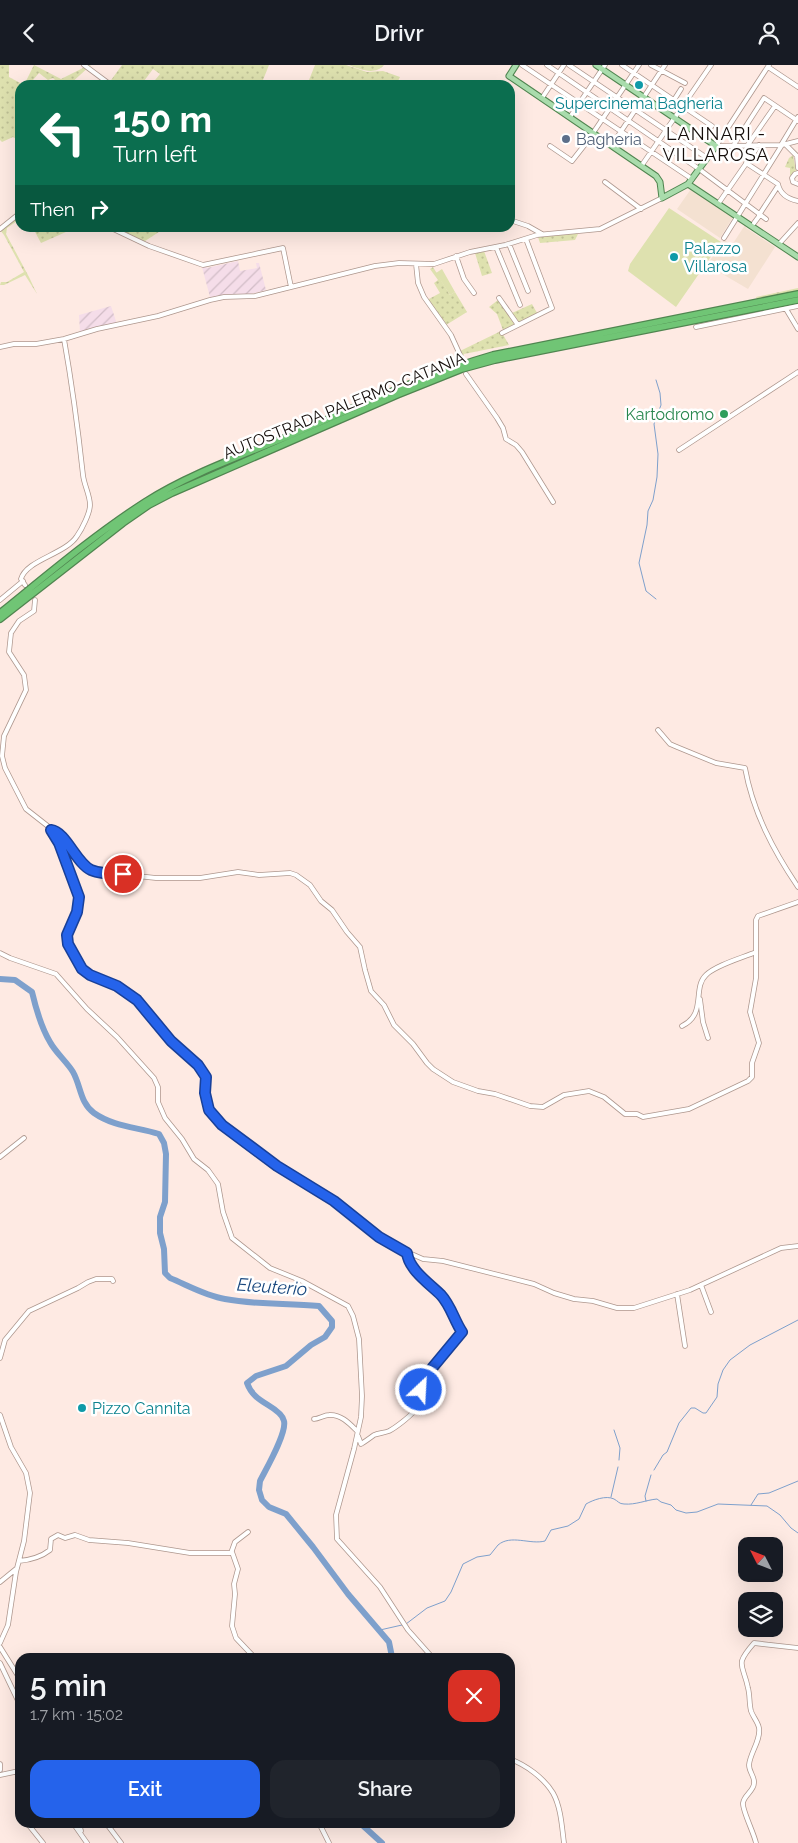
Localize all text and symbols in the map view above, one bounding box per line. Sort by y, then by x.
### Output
icon: back [15,19,43,47]
icon: person [755,19,783,47]
text: Drivr [374,20,424,46]
marker: Supercinema Bagheria [633,79,645,91]
place label: Supercinema Bagheria [555,94,723,113]
text: 150 m [113,99,212,140]
icon: left [30,100,95,165]
district label: LANNARI - VILLAROSA [663,123,769,165]
place label: Bagheria [576,130,642,149]
marker: Bagheria [560,133,572,145]
text: Turn left [113,141,197,167]
icon: right [85,195,113,223]
text: Then [30,198,75,220]
place label: Palazzo Villarosa [684,239,747,276]
marker: Palazzo Villarosa [668,251,680,263]
street label: AUTOSTRADA PALERMO-CATANIA [220,348,468,463]
place label: Kartodromo [626,405,714,424]
marker: Kartodromo [718,408,730,420]
pin [102,853,144,895]
icon: arrive [109,860,137,888]
water label: Eleuterio [236,1274,308,1299]
position arrow [394,1363,446,1415]
place label: Pizzo Cannita [92,1399,191,1418]
marker: Pizzo Cannita [76,1402,88,1414]
north arrow [738,1537,782,1583]
map controls [738,1537,783,1637]
button: layers [738,1592,783,1637]
text: 5 min [30,1668,107,1703]
button: close [448,1670,500,1722]
text: 1.7 km · 15:02 [30,1705,123,1724]
button: Exit [30,1760,260,1818]
button: Share [270,1760,500,1818]

